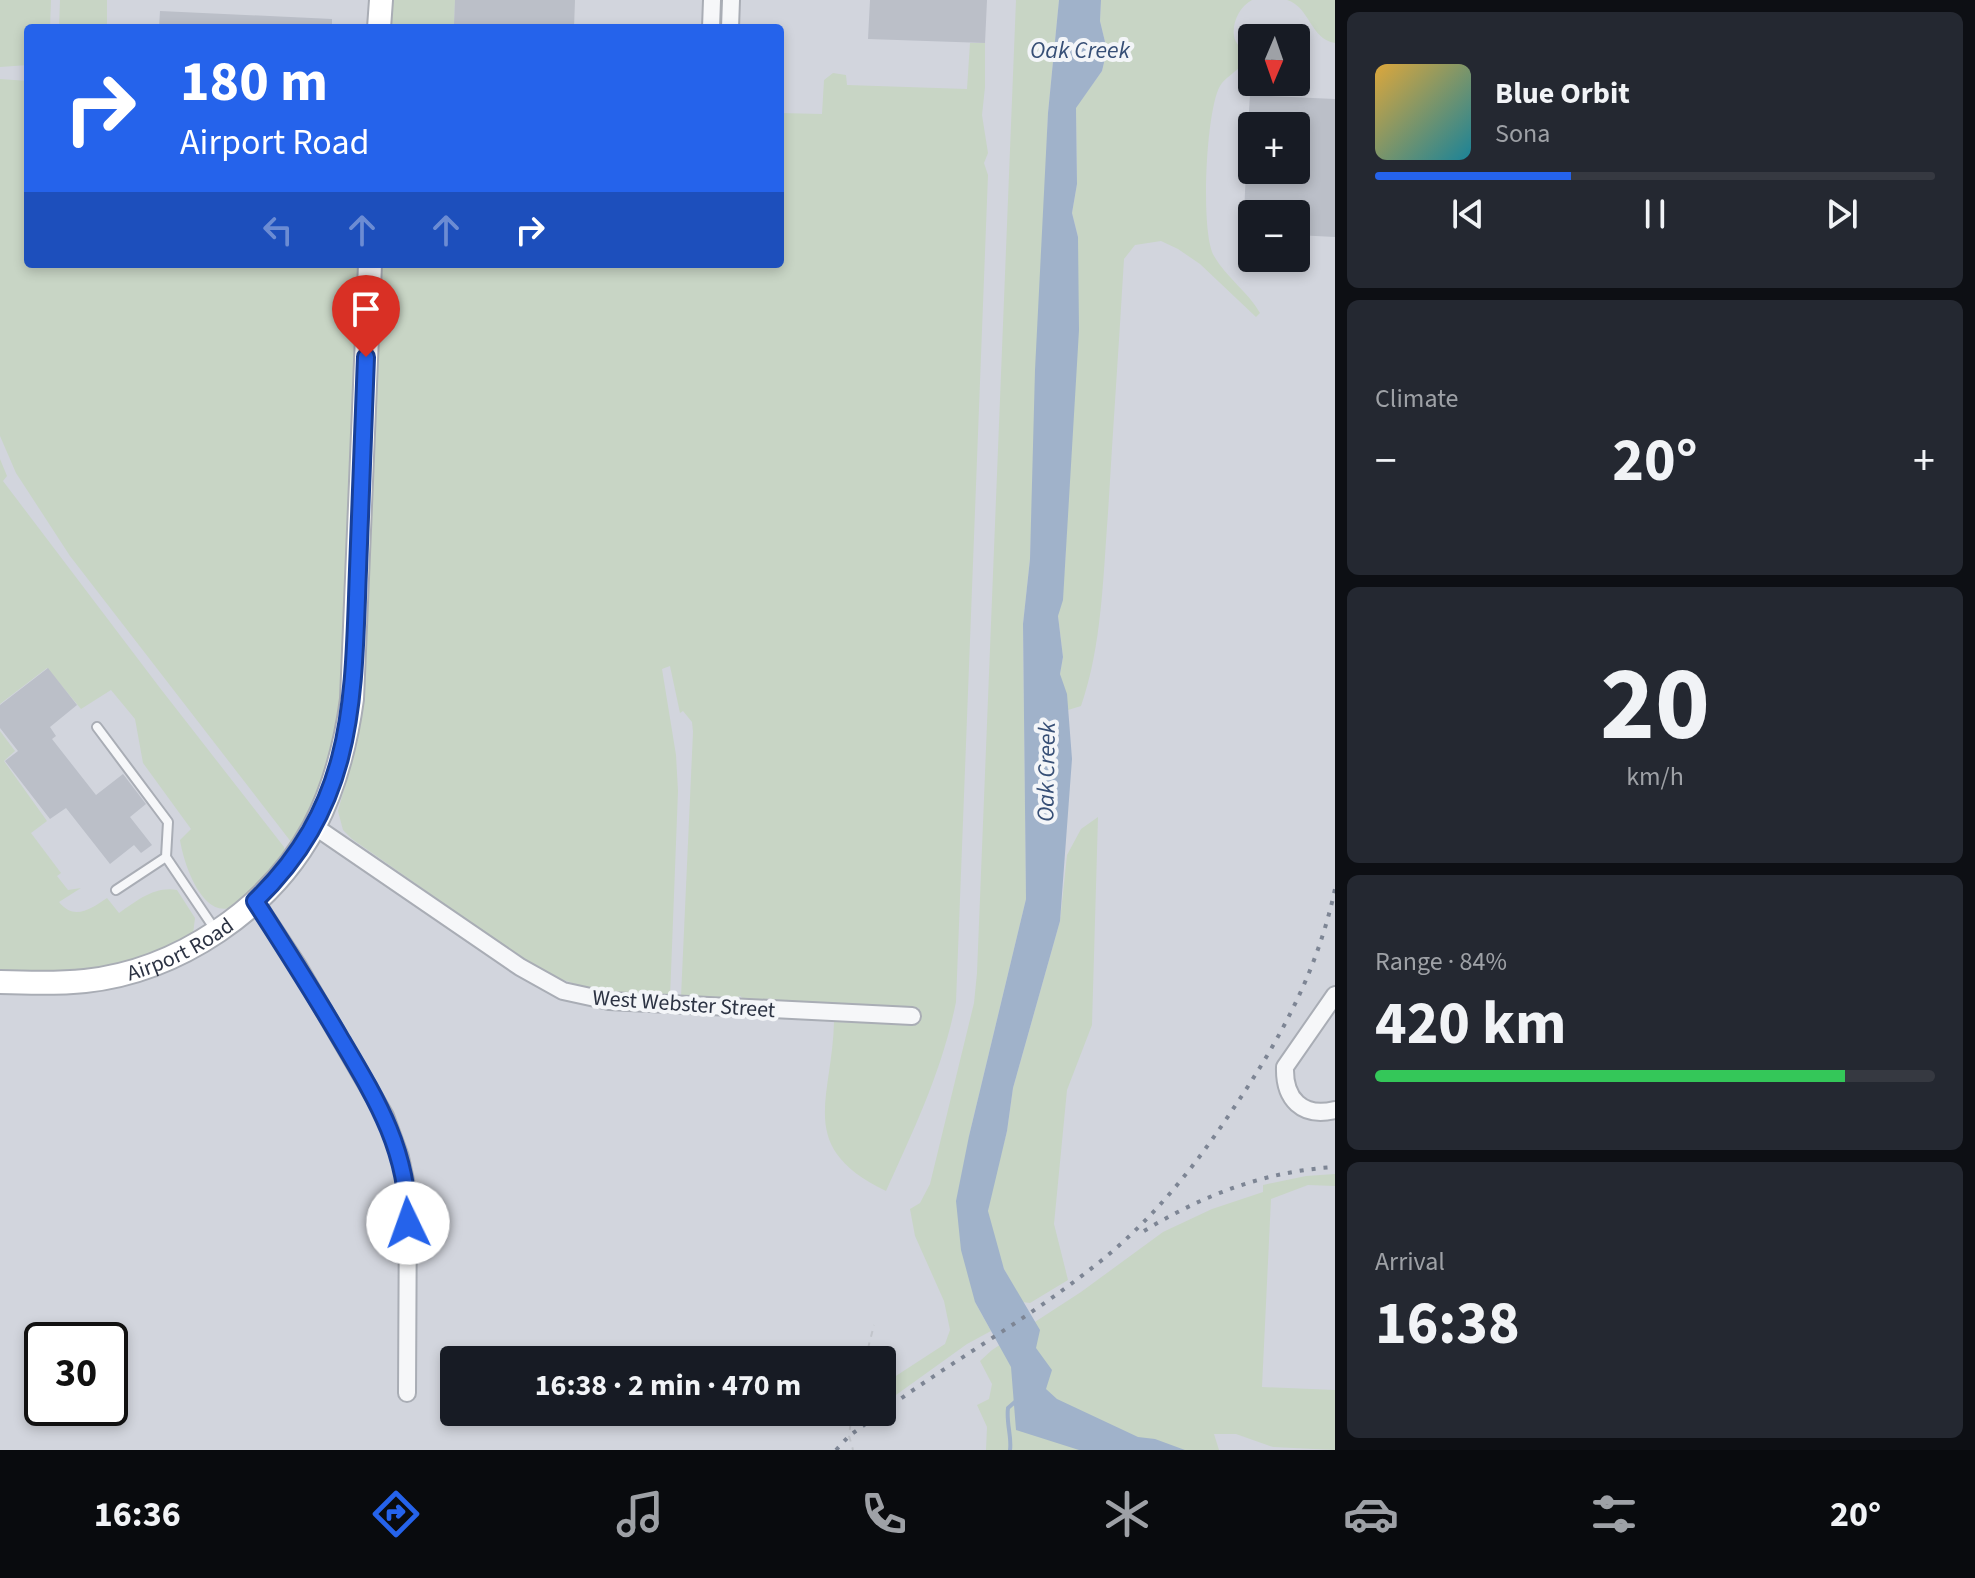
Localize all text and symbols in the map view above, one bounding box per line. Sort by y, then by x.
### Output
north arrow [1238,24,1310,96]
map controls [1238,24,1310,272]
water label: Oak Creek [1030,33,1131,68]
text: 180 m [180,43,328,122]
icon: right [48,56,152,160]
text: Blue Orbit [1495,72,1630,115]
button: + [1238,112,1310,184]
text: Sona [1495,115,1550,152]
text: Airport Road [180,117,370,168]
icon: previous [1446,192,1490,236]
icon: pause [1633,192,1677,236]
icon: next [1820,192,1864,236]
button: − [1238,200,1310,272]
icon: left [256,208,300,252]
icon: ahead [340,208,384,252]
icon: ahead [424,208,468,252]
icon: right [508,208,552,252]
pin [332,275,400,357]
icon: arrive [344,287,388,331]
text: Climate [1375,380,1459,417]
text: 20° [1612,419,1698,504]
text: − [1375,430,1397,493]
text: + [1913,430,1935,493]
text: 20 [1600,632,1710,780]
water label: Oak Creek [1028,721,1065,822]
text: km/h [1626,758,1684,795]
street label: Airport Road [123,910,240,989]
text: Range · 84% [1375,943,1507,980]
street label: West Webster Street [591,982,777,1026]
text: 420 km [1375,982,1566,1067]
position arrow [366,1181,450,1265]
text: Arrival [1375,1243,1445,1280]
text: 16:38 [1375,1282,1520,1367]
speed limit sign: 30 [24,1322,128,1426]
text: 16:38 · 2 min · 470 m [535,1364,801,1407]
icon: directions [368,1486,424,1542]
icon: music [612,1486,668,1542]
icon: phone [856,1486,912,1542]
icon: climate [1099,1486,1155,1542]
icon: car [1343,1486,1399,1542]
icon: filters [1586,1486,1642,1542]
text: 16:36 [94,1489,181,1540]
text: 20° [1830,1489,1881,1540]

